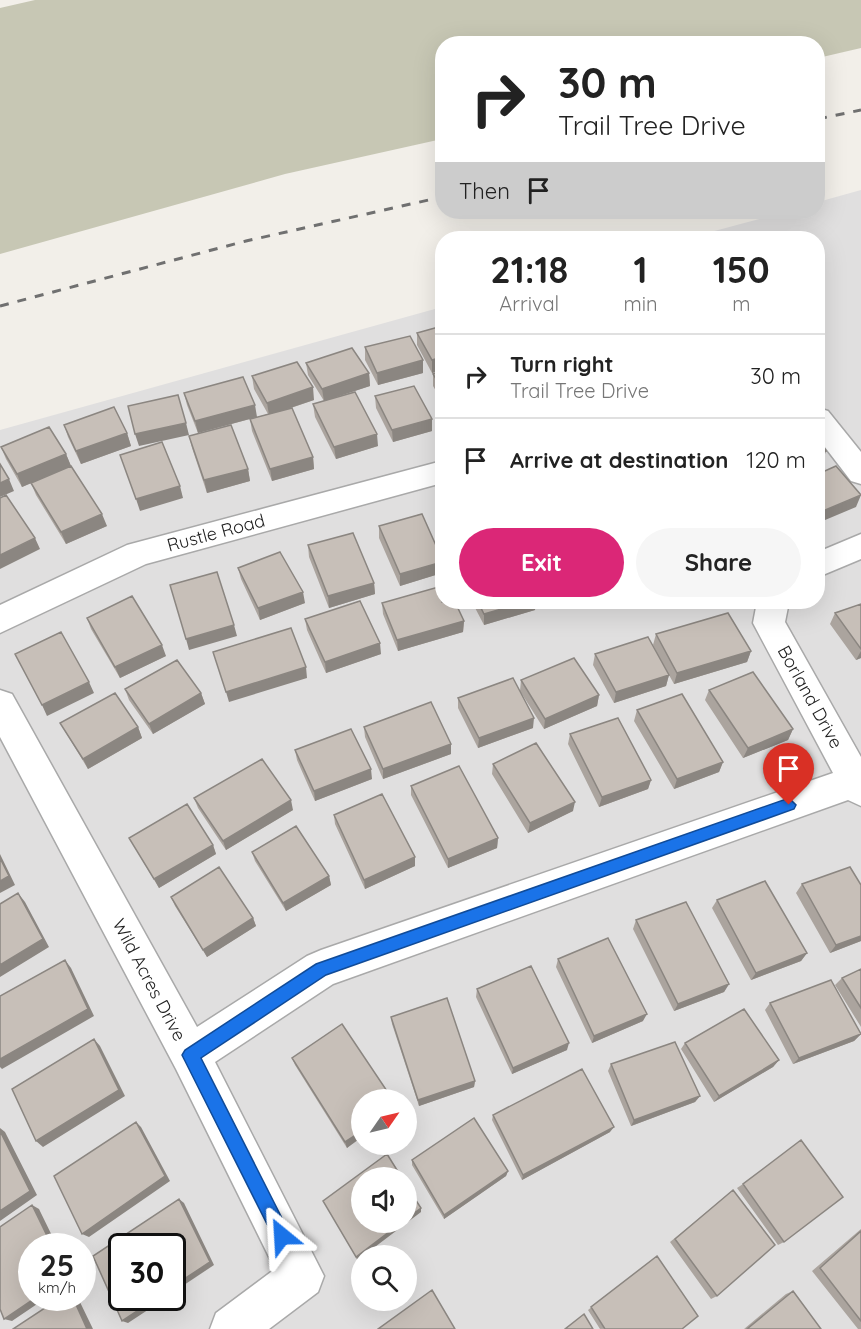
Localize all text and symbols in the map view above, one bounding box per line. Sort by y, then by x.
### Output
text: 30 m [558,56,657,109]
icon: right [459,60,537,138]
text: Trail Tree Drive [558,108,746,142]
icon: arrive [522,174,555,207]
text: Then [459,177,510,205]
text: 21:18 [490,247,568,292]
text: 1 [634,247,648,292]
text: 150 [713,247,770,292]
text: Arrival [499,291,559,316]
text: min [624,291,658,316]
text: m [732,291,750,316]
text: Turn right [510,350,614,378]
icon: right [459,360,492,393]
text: 30 m [750,362,801,390]
text: Trail Tree Drive [510,378,649,403]
icon: arrive [459,444,492,477]
text: Arrive at destination [510,446,728,474]
text: 120 m [746,446,806,474]
street label: Rustle Road [164,508,267,557]
button: Exit [459,528,624,597]
button: Share [636,528,801,597]
street label: Borland Drive [773,641,848,752]
pin [763,743,814,805]
icon: arrive [772,752,805,785]
street label: Wild Acres Drive [108,915,191,1045]
north arrow [351,1089,417,1155]
map controls [351,1089,417,1311]
button: sound [351,1167,417,1233]
position arrow [250,1204,314,1268]
speed limit sign: 30 [108,1233,186,1311]
button: search [351,1245,417,1311]
text: 25 [40,1246,74,1284]
text: km/h [38,1278,76,1297]

